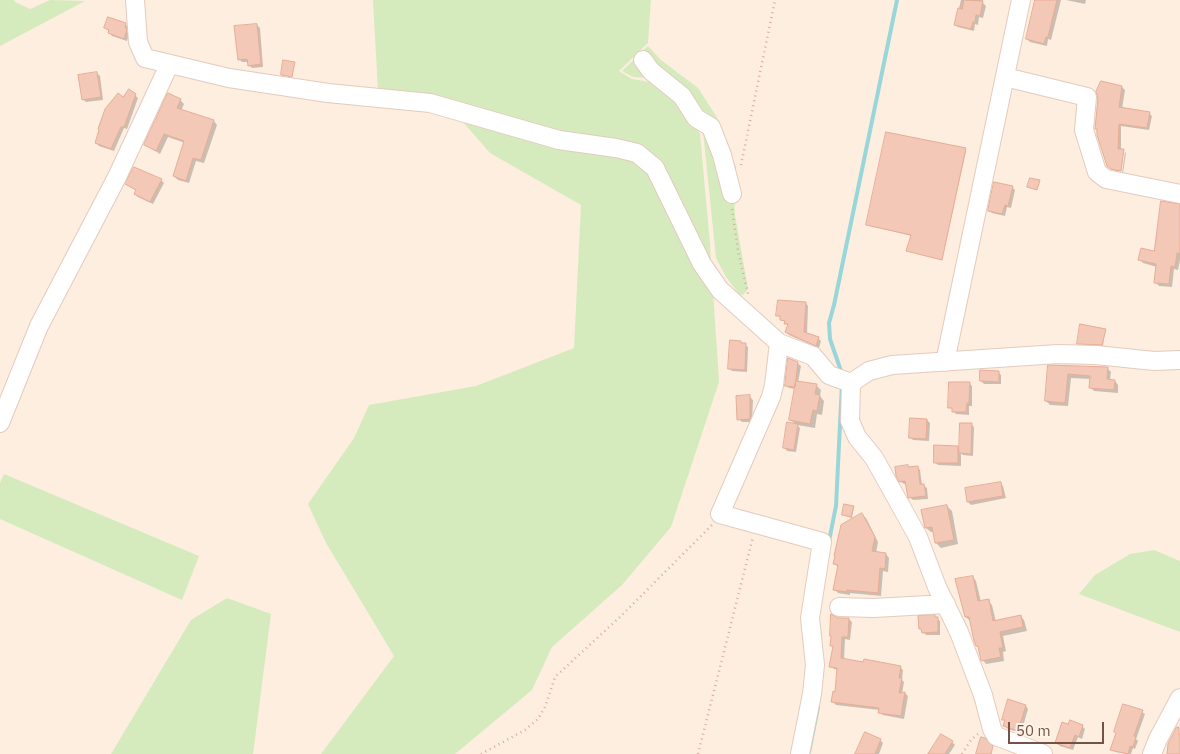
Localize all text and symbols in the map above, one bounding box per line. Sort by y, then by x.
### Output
scale bar [1010,712,1106,744]
text: 50 m [1016,721,1051,740]

